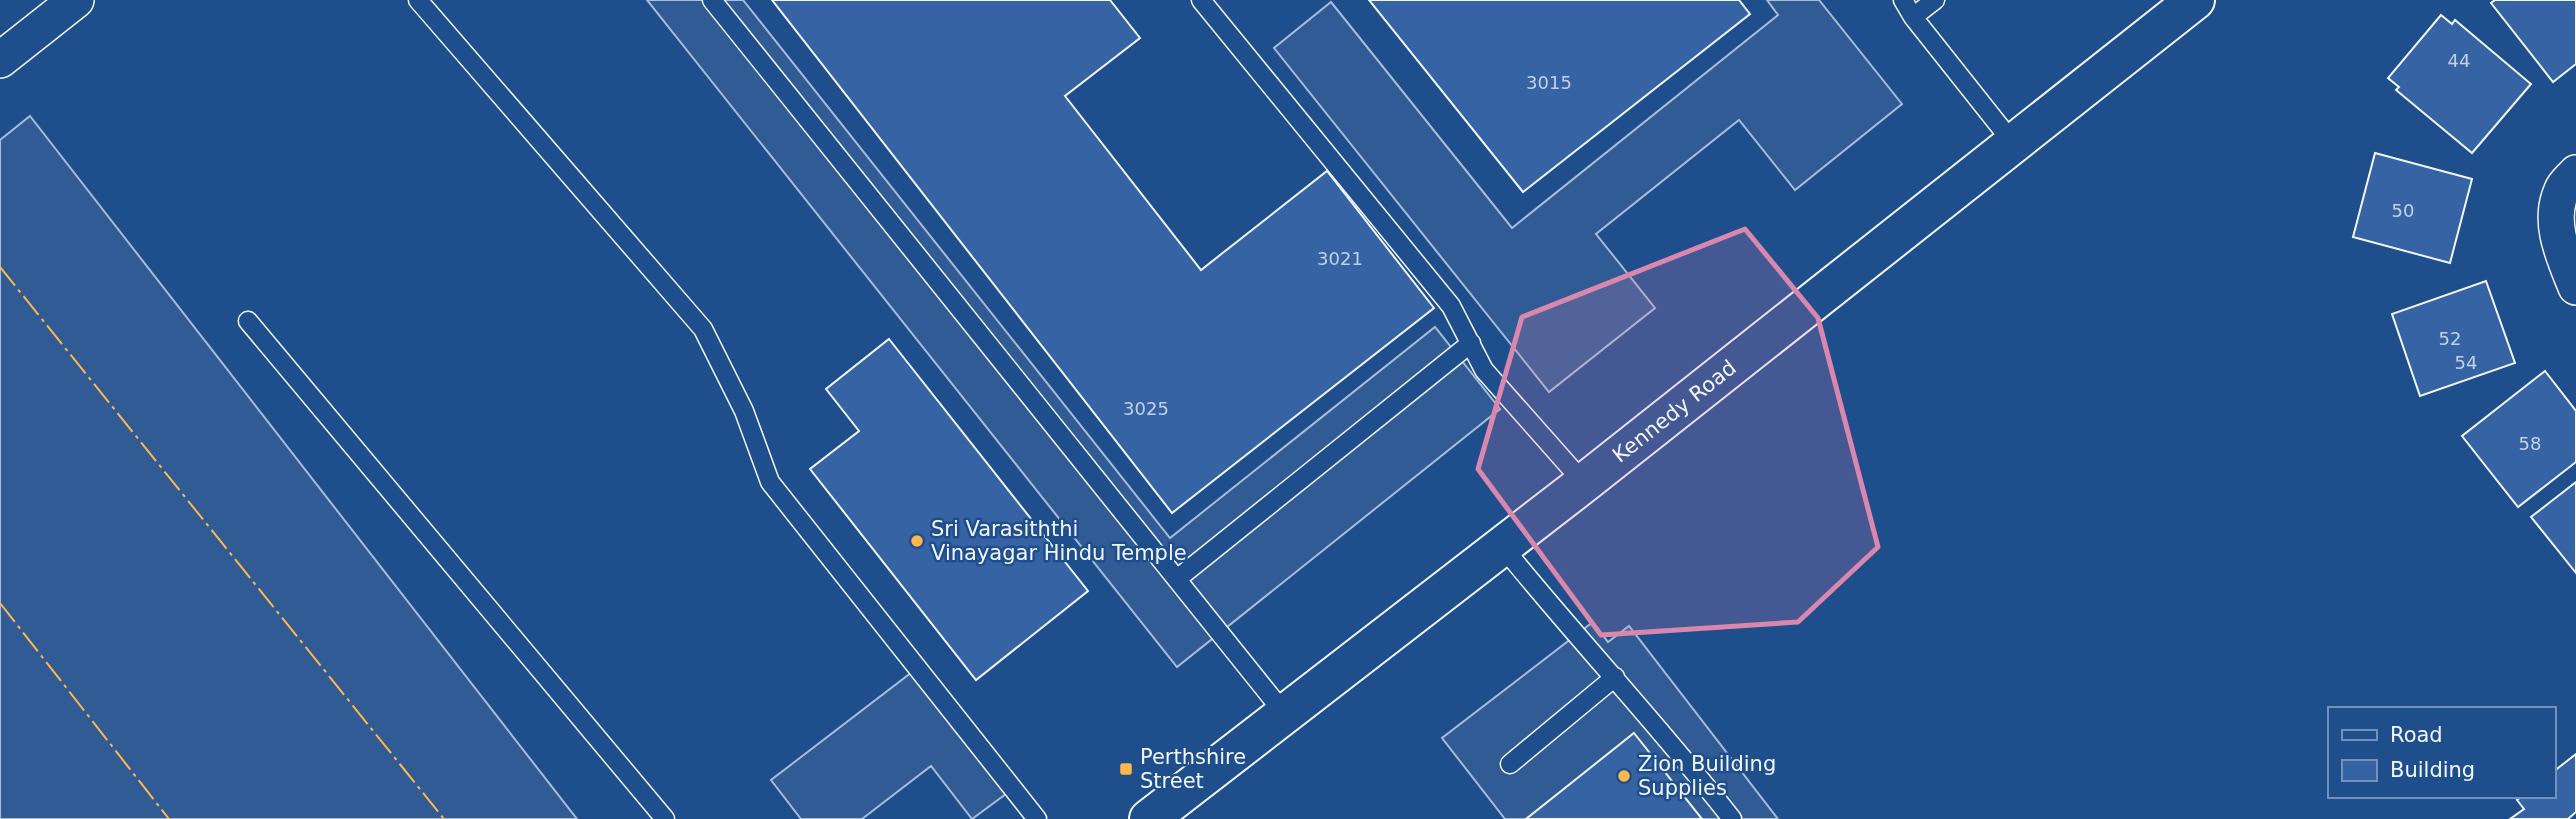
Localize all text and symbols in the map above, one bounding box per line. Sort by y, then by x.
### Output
house number: 44 [2448,50,2470,71]
house number: 3015 [1526,72,1572,93]
house number: 50 [2392,200,2414,221]
house number: 3021 [1317,248,1363,269]
house number: 52 [2439,328,2461,349]
house number: 54 [2455,352,2477,373]
street label: Kennedy Road [1608,355,1741,468]
house number: 3025 [1123,398,1169,419]
house number: 58 [2519,433,2541,454]
place label: Sri Varasiththi Vinayagar Hindu Temple [931,517,1187,565]
marker: Sri Varasiththi Vinayagar Hindu Temple [909,533,925,549]
legend [2328,707,2555,798]
text: Road [2390,723,2443,747]
place label: Perthshire Street [1140,745,1246,793]
place label: Zion Building Supplies [1638,752,1776,800]
text: Building [2390,758,2475,782]
marker: Perthshire Street [1118,761,1134,777]
marker: Zion Building Supplies [1616,768,1632,784]

